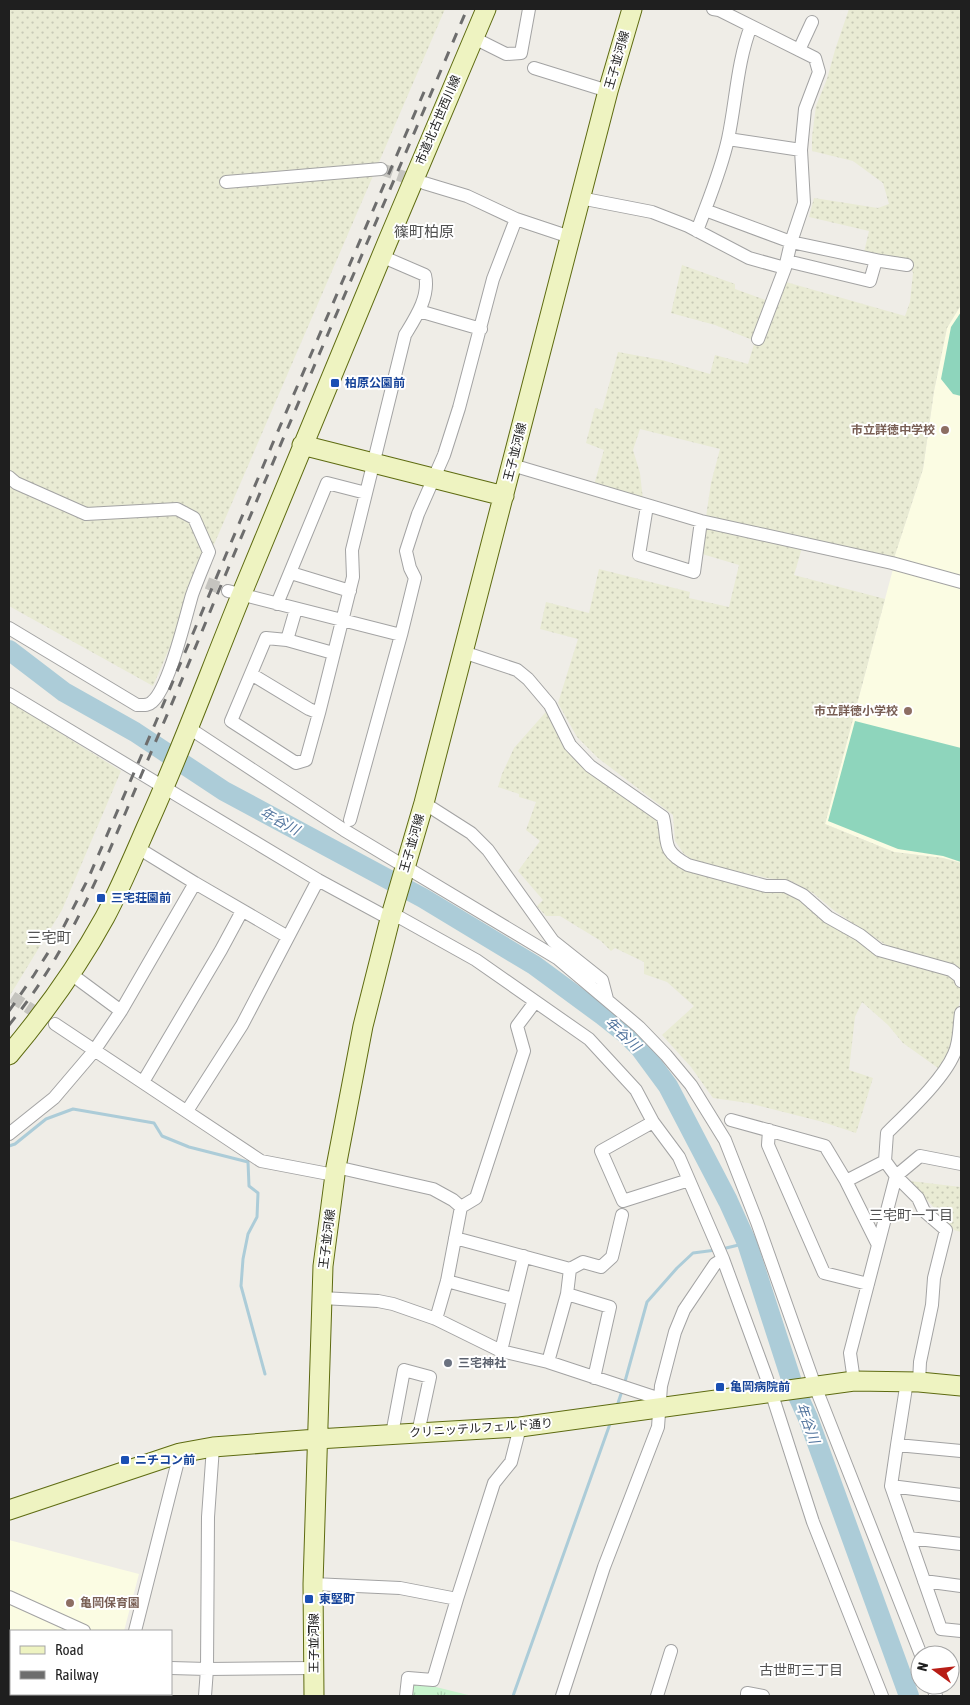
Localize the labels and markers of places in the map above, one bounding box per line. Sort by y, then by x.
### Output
place label: 柏原公園前 [345,376,405,390]
marker: 柏原公園前 [329,377,341,389]
place label: 市立詳徳中学校 [851,423,935,437]
marker: 市立詳徳中学校 [939,424,951,436]
place label: 市立詳徳小学校 [814,704,898,718]
marker: 市立詳徳小学校 [902,705,914,717]
place label: 三宅荘園前 [111,891,171,905]
marker: 三宅荘園前 [95,892,107,904]
place label: 三宅神社 [458,1356,506,1370]
marker: 三宅神社 [442,1357,454,1369]
place label: 亀岡病院前 [730,1380,790,1394]
marker: 亀岡病院前 [714,1381,726,1393]
place label: ニチコン前 [135,1453,195,1467]
marker: ニチコン前 [119,1454,131,1466]
place label: 東堅町 [319,1592,355,1606]
marker: 東堅町 [303,1593,315,1605]
place label: 亀岡保育園 [80,1596,140,1610]
marker: 亀岡保育園 [64,1597,76,1609]

